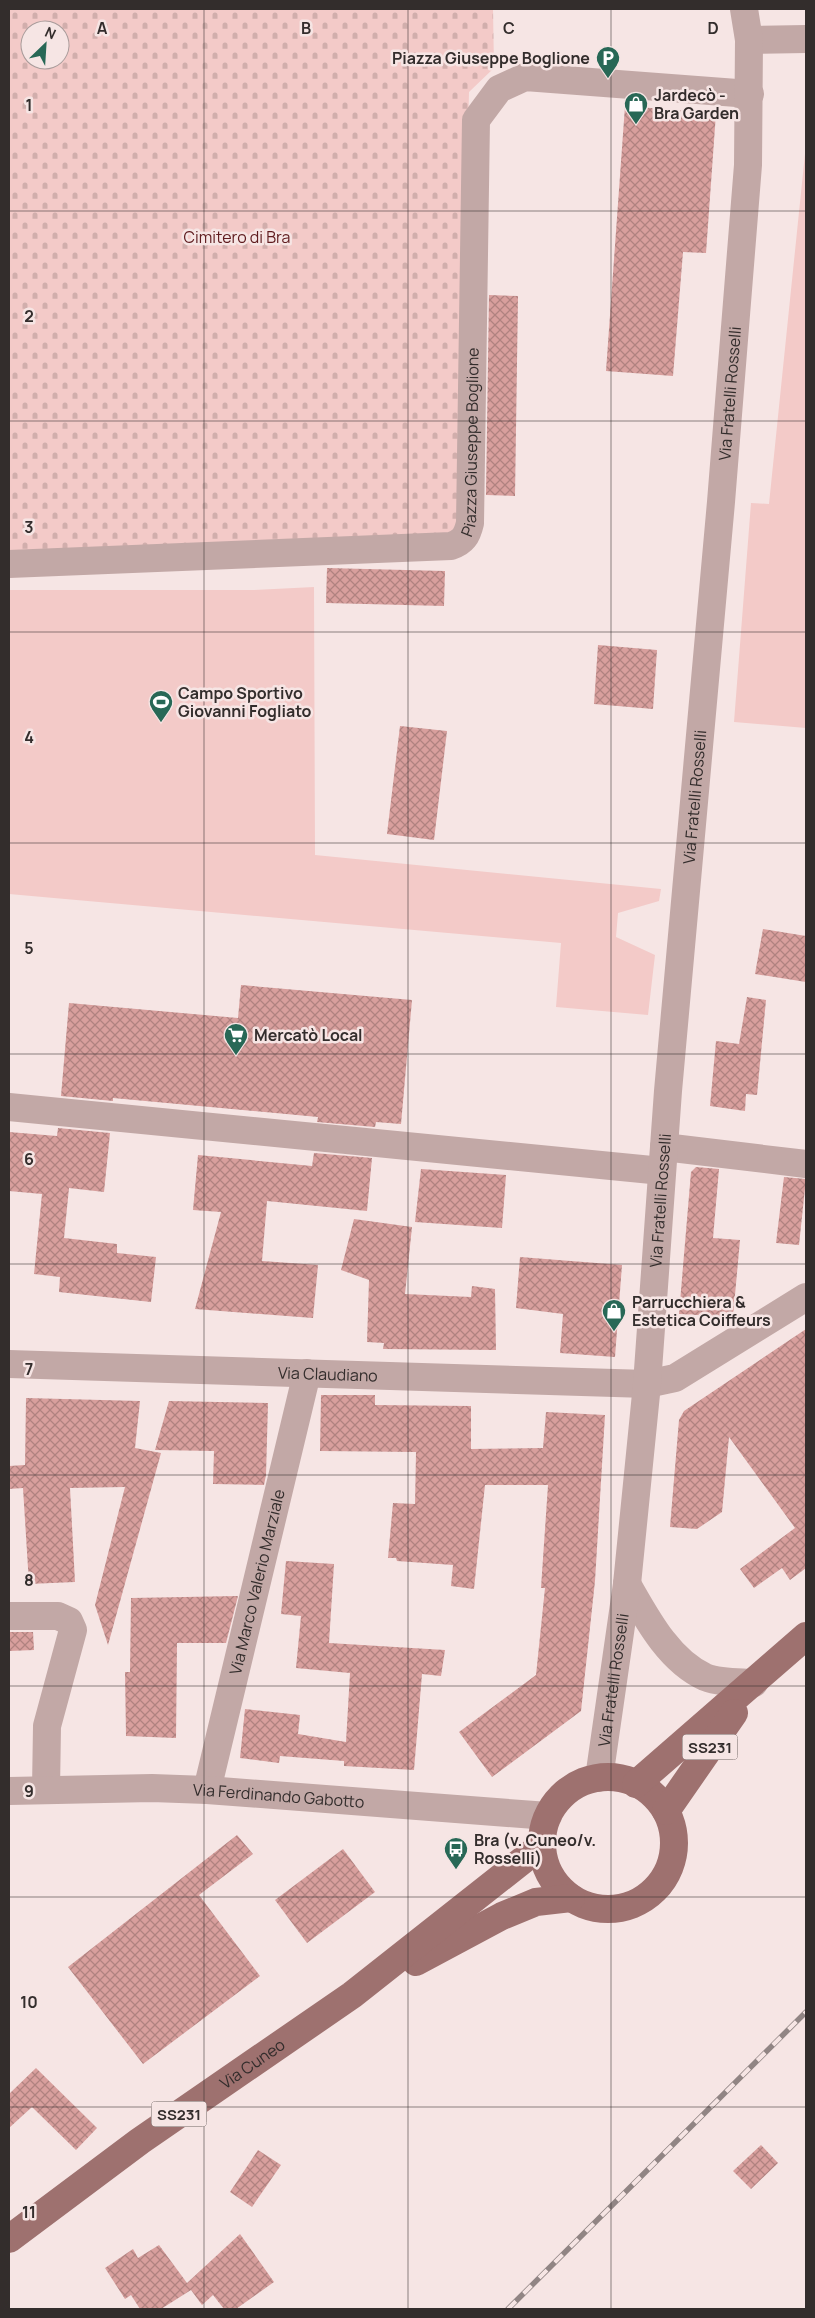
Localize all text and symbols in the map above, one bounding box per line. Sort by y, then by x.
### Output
text: A [97,17,108,39]
text: B [301,17,311,39]
text: C [503,17,515,39]
text: D [707,17,719,39]
north arrow [20,20,70,70]
text: N [42,22,59,44]
parking icon: Piazza Giuseppe Boglione [595,45,621,79]
place label: Piazza Giuseppe Boglione [392,47,590,69]
place label: Jardecò - Bra Garden [654,84,739,124]
shop icon: Jardecò - Bra Garden [623,91,649,125]
text: 1 [25,94,33,116]
park label: Cimitero di Bra [184,226,290,248]
text: 2 [24,305,34,327]
street label: Via Fratelli Rosselli [713,326,746,461]
street label: Piazza Giuseppe Boglione [456,347,484,540]
text: 3 [24,516,34,538]
place label: Campo Sportivo Giovanni Fogliato [178,682,312,722]
sports icon: Campo Sportivo Giovanni Fogliato [148,689,174,723]
text: 4 [24,726,34,748]
street label: Via Fratelli Rosselli [677,729,711,865]
text: 5 [24,937,34,959]
supermarket icon: Mercatò Local [223,1022,249,1056]
place label: Mercatò Local [254,1024,363,1046]
street label: Via Fratelli Rosselli [644,1133,676,1268]
text: 6 [24,1148,34,1170]
place label: Parrucchiera & Estetica Coiffeurs [632,1291,771,1331]
shop icon: Parrucchiera & Estetica Coiffeurs [601,1298,627,1332]
text: 7 [25,1358,33,1380]
street label: Via Claudiano [278,1361,378,1387]
street label: Via Marco Valerio Marziale [224,1487,290,1677]
text: 8 [24,1569,34,1591]
street label: Via Fratelli Rosselli [593,1612,634,1748]
road number: SS231 [682,1734,738,1760]
street label: Via Ferdinando Gabotto [193,1779,365,1813]
text: 9 [24,1780,34,1802]
place label: Bra (v. Cuneo/v. Rosselli) [474,1829,596,1869]
bus stop icon: Bra (v. Cuneo/v. Rosselli) [443,1836,469,1870]
text: 10 [20,1991,38,2013]
street label: Via Cuneo [215,2033,289,2094]
road number: SS231 [152,2102,206,2126]
text: 11 [22,2201,36,2223]

